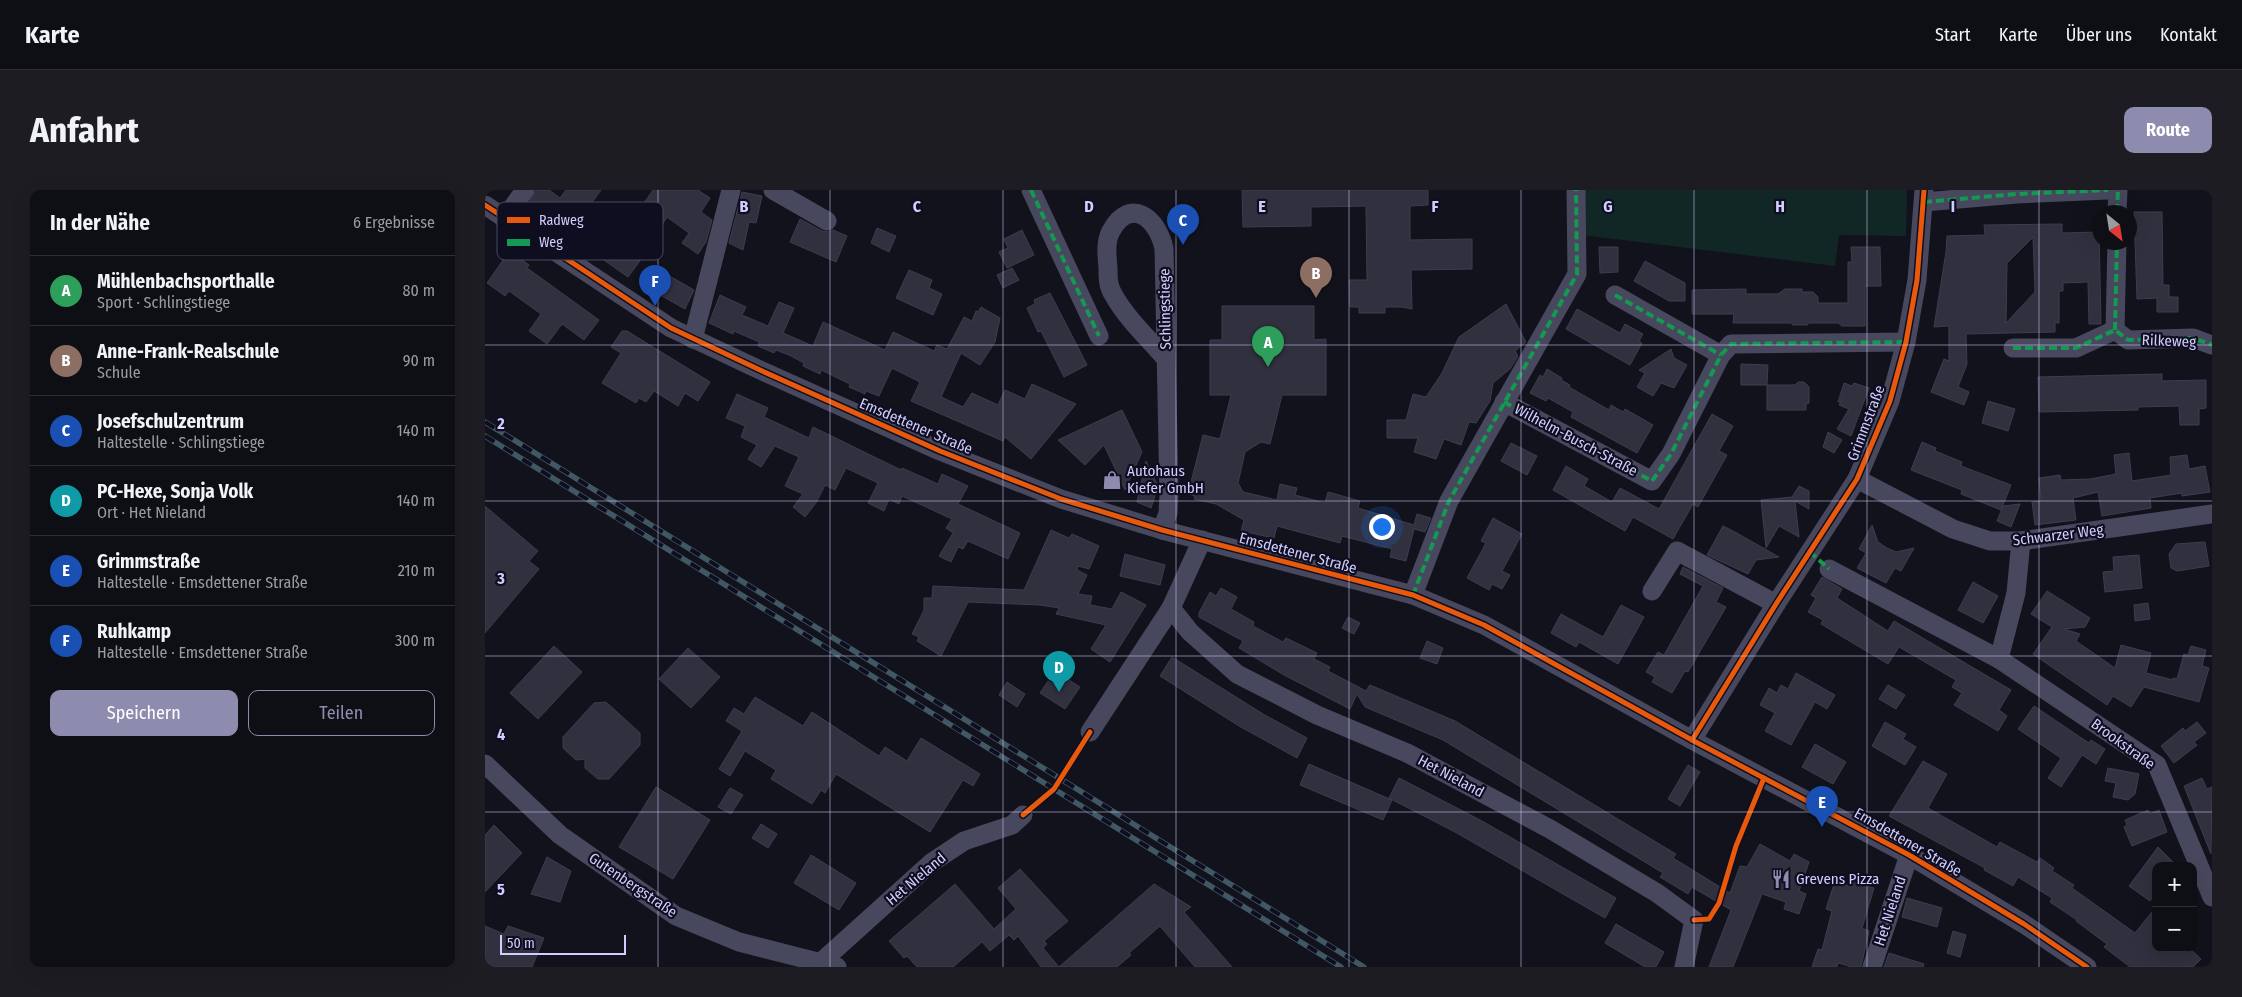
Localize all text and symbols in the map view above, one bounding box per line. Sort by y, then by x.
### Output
text: Karte [25,21,80,49]
text: Start [1935,24,1971,46]
text: Karte [1999,24,2038,46]
text: Über uns [2066,24,2132,46]
text: Kontakt [2160,24,2217,46]
button: Route [2124,107,2212,153]
text: Anfahrt [30,109,139,151]
text: B [740,197,749,216]
text: C [913,197,922,216]
text: D [1084,197,1094,216]
text: E [1258,197,1266,216]
text: F [1431,197,1439,216]
text: G [1603,197,1613,216]
text: H [1775,197,1785,216]
text: I [1951,197,1955,216]
legend [497,202,663,260]
pin: C [1167,204,1199,245]
north arrow [2092,205,2137,250]
text: In der Nähe [50,210,150,236]
text: Radweg [539,212,584,229]
text: 6 Ergebnisse [353,213,435,232]
text: Weg [539,234,563,251]
pin: B [1300,257,1332,298]
pin: F [639,265,671,306]
street label: Schlingstiege [1155,268,1175,350]
text: Mühlenbachsporthalle [97,270,275,293]
text: A [62,281,70,300]
text: 80 m [403,281,435,300]
text: Sport · Schlingstiege [97,293,230,312]
pin: A [1252,326,1284,367]
street label: Rilkeweg [2141,331,2197,351]
text: Anne-Frank-Realschule [97,340,279,363]
text: B [62,351,70,370]
text: 90 m [403,351,435,370]
text: Schule [97,363,141,382]
street label: Grimmstraße [1843,383,1889,463]
street label: Emsdettener Straße [857,394,975,458]
street label: Wilhelm-Busch-Straße [1511,400,1641,480]
text: Josefschulzentrum [97,410,244,433]
text: 2 [496,414,505,433]
text: C [62,421,70,440]
text: 140 m [397,421,435,440]
text: Haltestelle · Schlingstiege [97,433,265,452]
place label: Autohaus Kiefer GmbH [1127,462,1204,497]
shop icon: Autohaus Kiefer GmbH [1101,469,1123,491]
text: PC-Hexe, Sonja Volk [97,480,253,503]
text: D [61,491,71,510]
text: 140 m [397,491,435,510]
text: Ort · Het Nieland [97,503,206,522]
your location [1369,514,1395,540]
street label: Schwarzer Weg [2012,520,2104,550]
street label: Emsdettener Straße [1237,529,1359,577]
text: Grimmstraße [97,550,200,573]
text: E [62,561,70,580]
text: 210 m [398,561,435,580]
text: 3 [496,569,505,588]
text: Haltestelle · Emsdettener Straße [97,573,308,592]
text: Ruhkamp [97,620,171,643]
text: F [62,631,70,650]
text: 300 m [395,631,435,650]
text: Haltestelle · Emsdettener Straße [97,643,308,662]
pin: D [1043,651,1075,692]
button: Speichern [50,690,238,736]
button: Teilen [248,690,435,736]
street label: Brookstraße [2088,715,2158,773]
text: 4 [497,725,505,744]
street label: Het Nieland [1415,751,1487,801]
pin: E [1806,786,1838,827]
street label: Emsdettener Straße [1851,804,1965,880]
street label: Gutenbergstraße [585,849,681,921]
street label: Het Nieland [882,849,950,909]
map controls [2152,862,2197,952]
button: + [2152,862,2197,907]
restaurant icon: Grevens Pizza [1770,868,1792,890]
place label: Grevens Pizza [1796,870,1879,888]
street label: Het Nieland [1870,874,1910,948]
text: 5 [497,880,505,899]
button: − [2152,907,2197,952]
scale bar [500,932,626,955]
text: 50 m [507,935,535,952]

